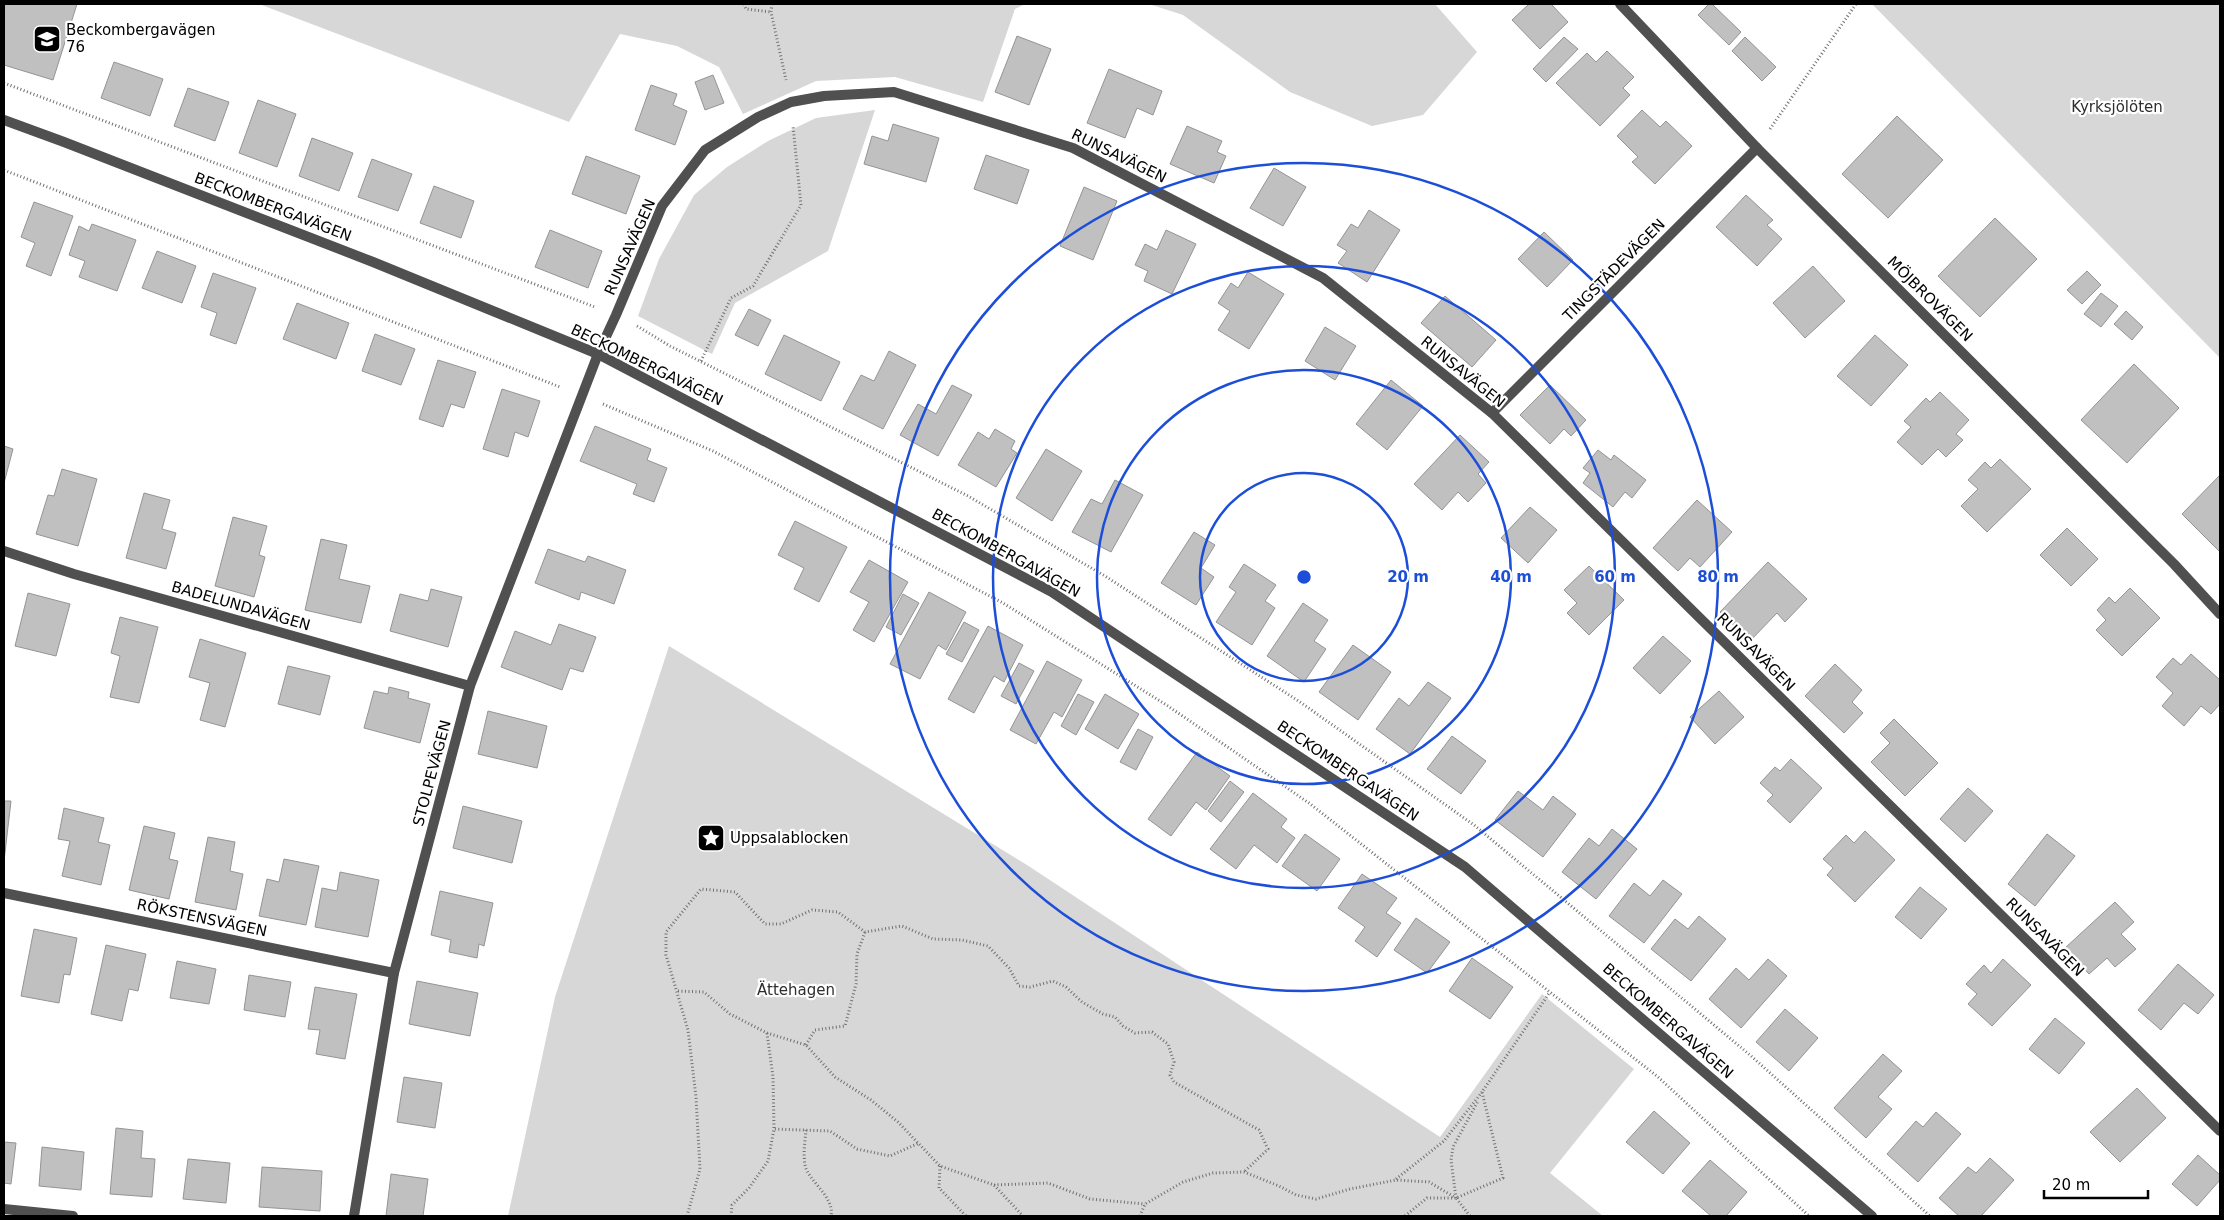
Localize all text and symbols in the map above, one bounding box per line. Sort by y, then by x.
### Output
place label: Beckombergavägen 76 [66,21,215,56]
school or university icon: Beckombergavägen 76 [32,24,62,54]
park label: Kyrksjölöten [2071,98,2163,116]
street label: RUNSAVÄGEN [1069,124,1170,187]
street label: BECKOMBERGAVÄGEN [192,168,354,245]
street label: RUNSAVÄGEN [600,196,659,298]
street label: TINGSTÄDEVÄGEN [1558,215,1669,325]
street label: MÖJBROVÄGEN [1884,252,1977,345]
street label: BECKOMBERGAVÄGEN [568,319,726,410]
street label: RUNSAVÄGEN [1417,332,1509,412]
street label: BECKOMBERGAVÄGEN [929,504,1084,601]
centre of rings [1295,568,1313,586]
text: 20 m [1387,568,1429,586]
text: 40 m [1490,568,1532,586]
text: 60 m [1594,568,1636,586]
text: 80 m [1697,568,1739,586]
street label: BADELUNDAVÄGEN [169,577,313,634]
street label: RUNSAVÄGEN [1713,608,1800,695]
street label: BECKOMBERGAVÄGEN [1274,716,1423,825]
street label: STOLPEVÄGEN [408,718,455,828]
place icon: Uppsalablocken [696,823,726,853]
place label: Uppsalablocken [730,829,848,847]
street label: RUNSAVÄGEN [2002,893,2089,980]
street label: RÖKSTENSVÄGEN [135,894,269,941]
street label: BECKOMBERGAVÄGEN [1599,959,1737,1082]
park label: Ättehagen [757,980,835,999]
scale bar [2044,1168,2148,1200]
text: 20 m [2052,1176,2090,1194]

